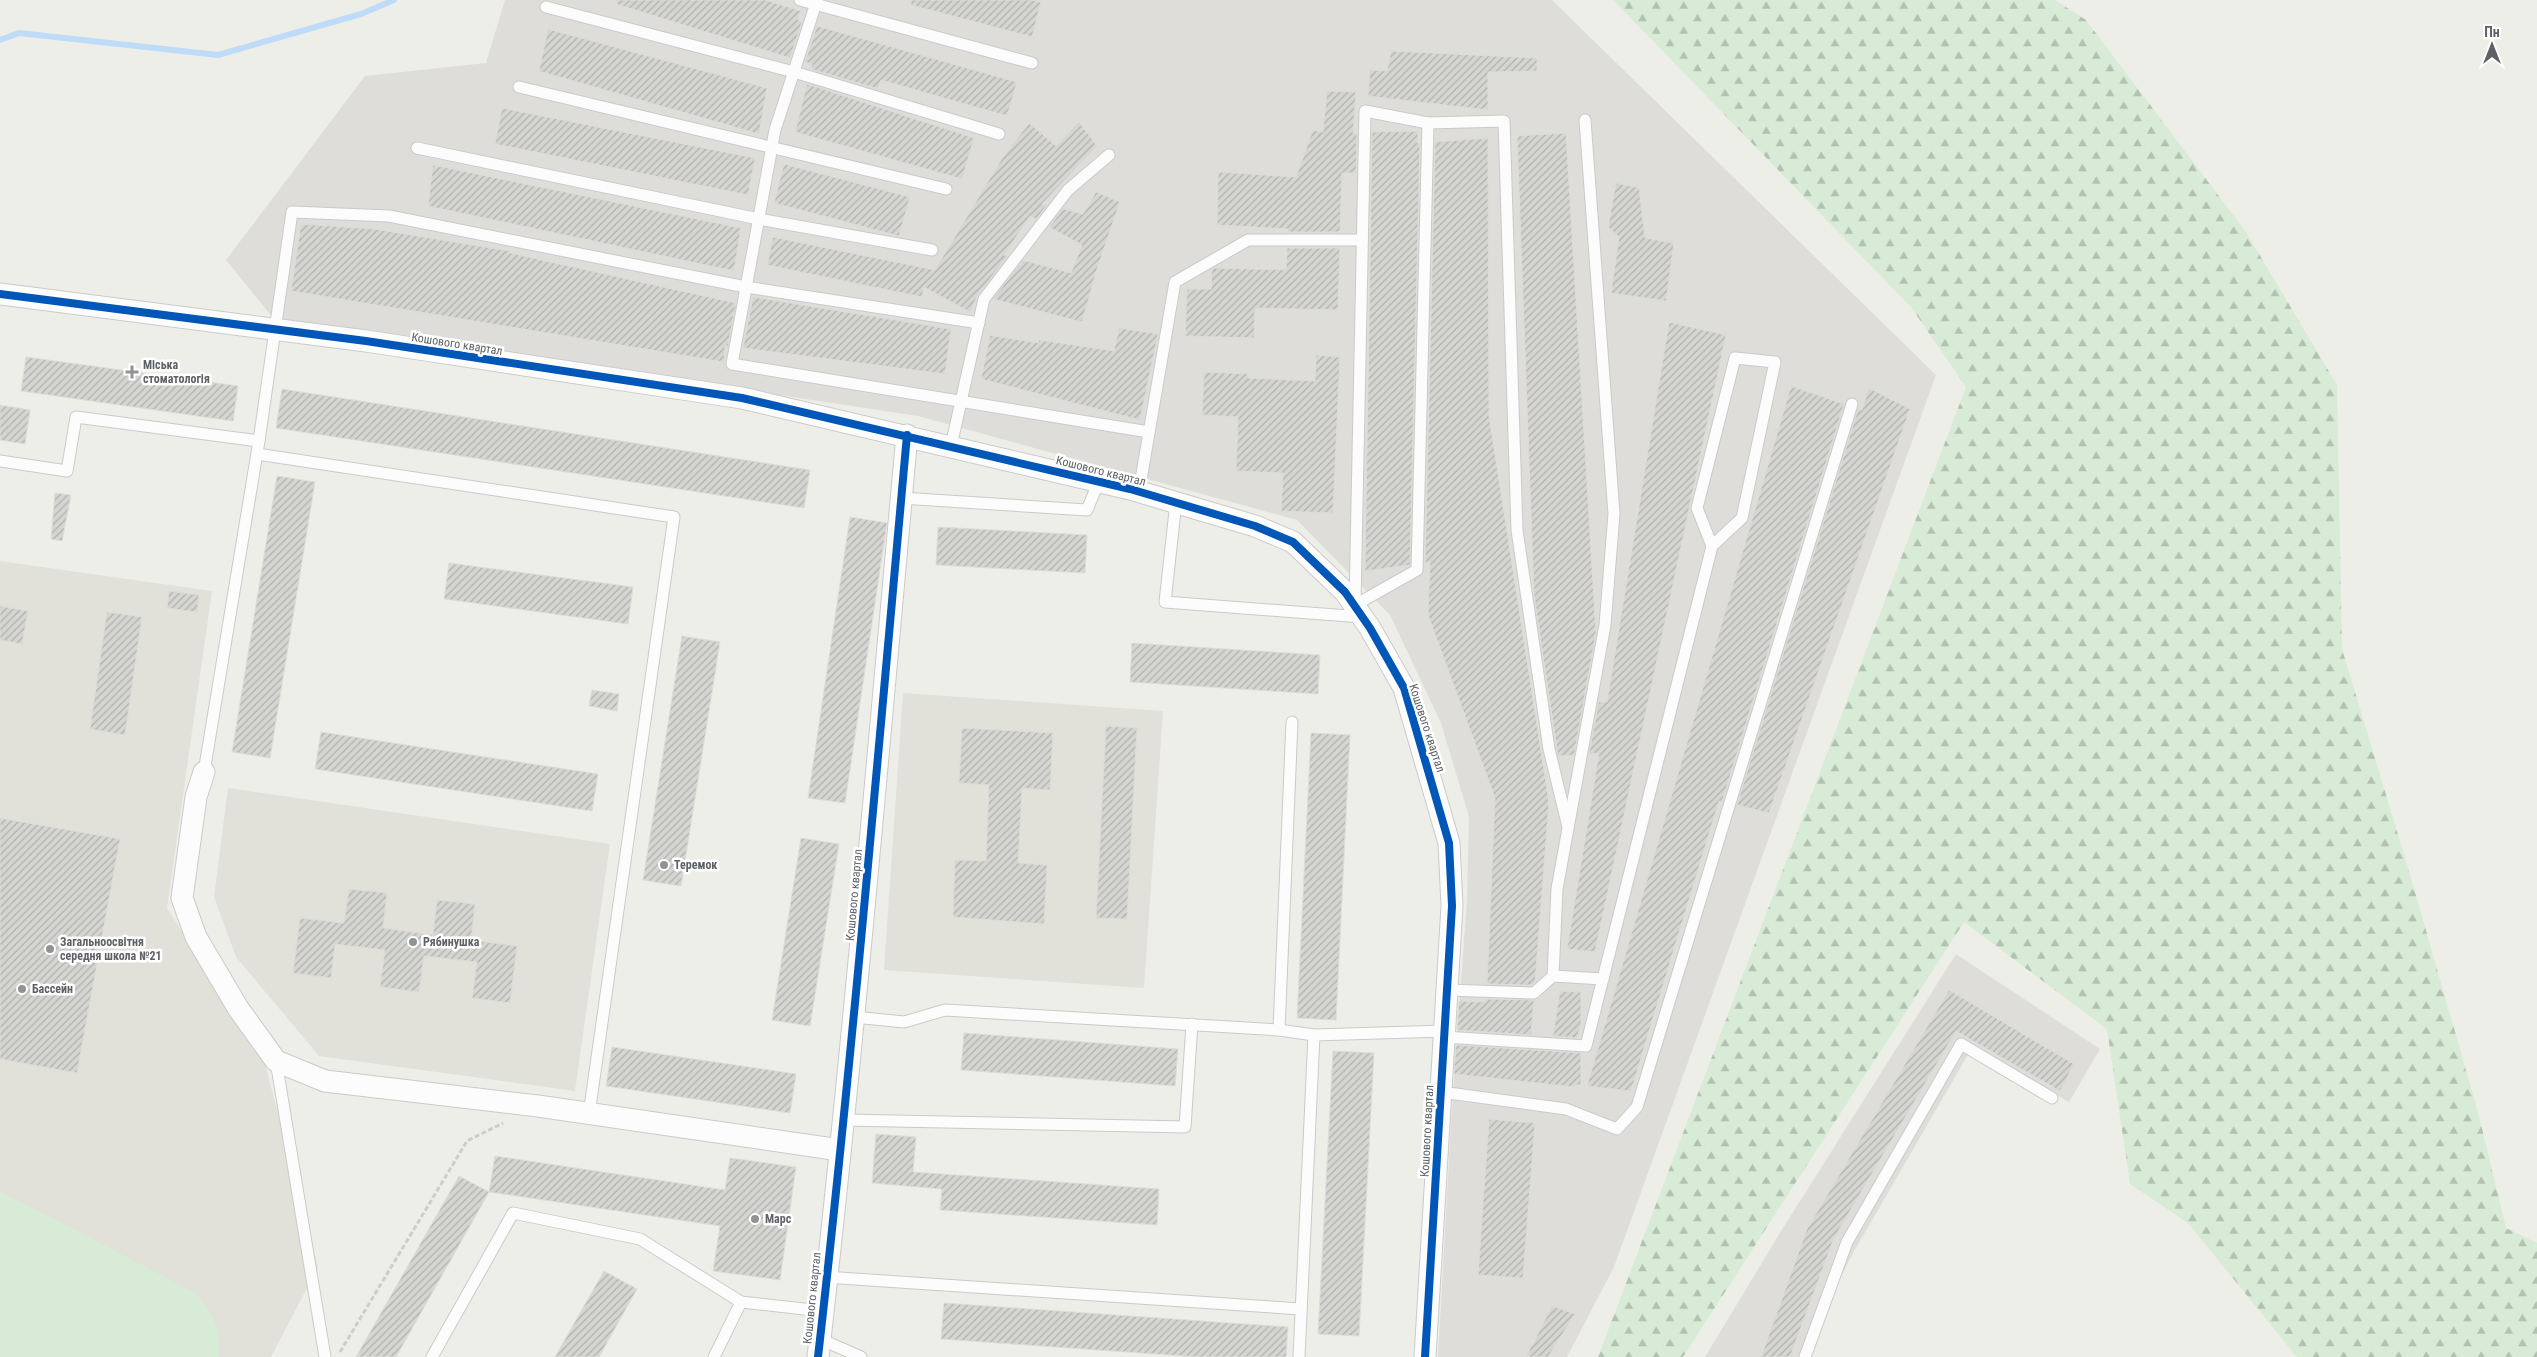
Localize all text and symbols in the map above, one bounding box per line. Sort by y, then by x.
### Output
north arrow [2467,20,2517,70]
text: Пн [2484,24,2500,40]
street label: Кошового квартал [410,330,504,358]
place label: Міська стоматологія [143,358,210,386]
marker: Міська стоматологія [125,365,139,379]
street label: Кошового квартал [1055,453,1147,489]
street label: Кошового квартал [1406,682,1448,774]
street label: Кошового квартал [843,848,865,942]
place label: Теремок [674,858,717,872]
marker: Теремок [658,859,670,871]
place label: Загальноосвітня середня школа №21 [60,935,162,963]
place label: Рябинушка [423,935,480,949]
marker: Рябинушка [407,936,419,948]
marker: Загальноосвітня середня школа №21 [44,943,56,955]
place label: Бассейн [32,982,73,996]
marker: Бассейн [16,983,28,995]
street label: Кошового квартал [1418,1085,1436,1177]
place label: Марс [765,1212,792,1226]
marker: Марс [749,1213,761,1225]
street label: Кошового квартал [800,1251,824,1345]

